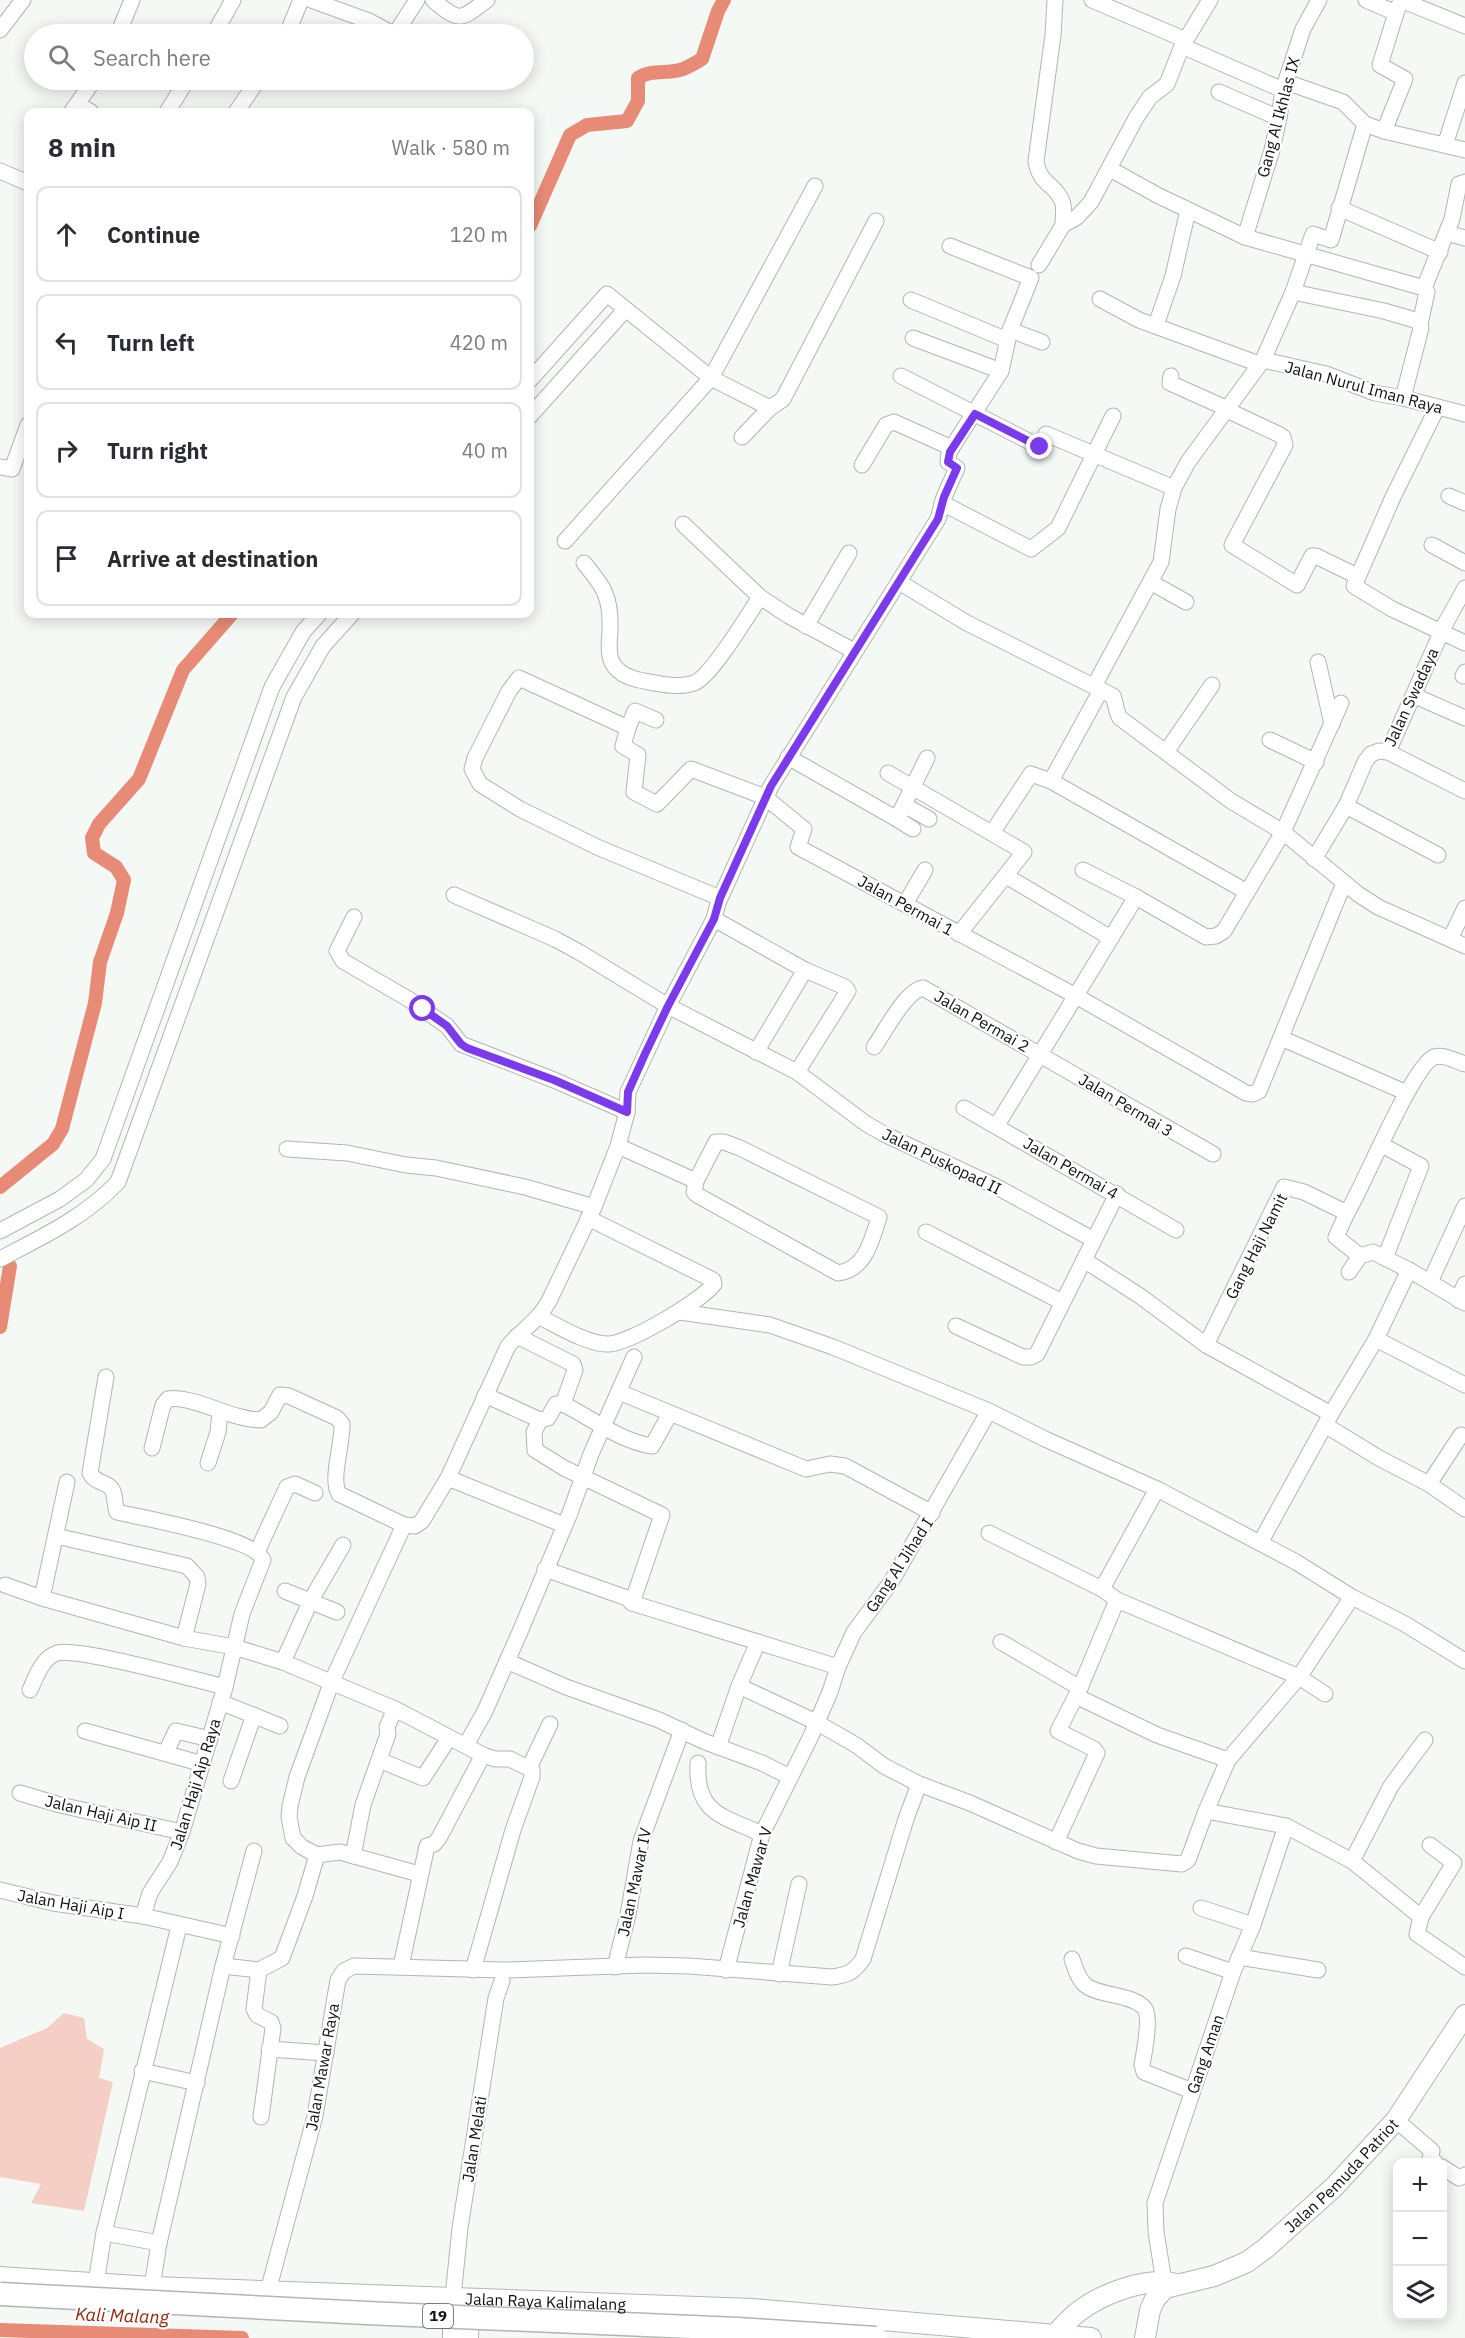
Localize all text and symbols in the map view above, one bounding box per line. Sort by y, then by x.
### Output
search box [24,24,534,90]
icon: search [45,41,78,74]
text: Search here [93,43,211,72]
street label: Gang Al Ikhlas IX [1252,54,1304,179]
text: 8 min [48,130,116,164]
text: Walk · 580 m [392,134,510,161]
icon: ahead [50,218,83,251]
text: Continue [107,220,200,249]
text: 120 m [450,221,508,248]
icon: left [50,326,83,359]
text: Turn left [107,328,195,357]
text: 420 m [450,329,508,356]
street label: Jalan Nurul Iman Raya [1283,356,1446,418]
route end [1026,433,1052,459]
icon: right [50,434,83,467]
text: Turn right [107,436,208,465]
text: 40 m [462,437,508,464]
icon: arrive [50,542,83,575]
text: Arrive at destination [107,544,318,573]
street label: Jalan Swadaya [1379,644,1443,749]
street label: Jalan Permai 1 [855,870,957,940]
street label: Jalan Permai 2 [931,986,1033,1056]
route start [409,995,435,1021]
street label: Jalan Permai 3 [1075,1069,1177,1141]
street label: Jalan Puskopad II [879,1124,1005,1198]
street label: Jalan Permai 4 [1020,1133,1122,1203]
street label: Gang Haji Namit [1221,1190,1291,1302]
street label: Gang Al Jihad I [861,1514,937,1616]
street label: Jalan Haji Aip Raya [166,1715,225,1852]
street label: Jalan Haji Aip II [43,1790,159,1836]
street label: Jalan Mawar V [728,1824,776,1930]
street label: Jalan Mawar IV [613,1826,655,1938]
street label: Jalan Haji Aip I [16,1885,126,1923]
street label: Jalan Mawar Raya [301,2001,343,2132]
street label: Gang Aman [1182,2012,1228,2096]
street label: Jalan Melati [457,2095,491,2183]
street label: Jalan Pemuda Patriot [1280,2114,1403,2237]
map controls [1393,2158,1447,2320]
button: + [1393,2158,1447,2212]
button: − [1393,2212,1447,2266]
button: layers [1393,2266,1447,2320]
street label: Jalan Raya Kalimalang [465,2288,627,2314]
water label: Kali Malang [75,2302,170,2329]
road number: 19 [423,2304,453,2328]

